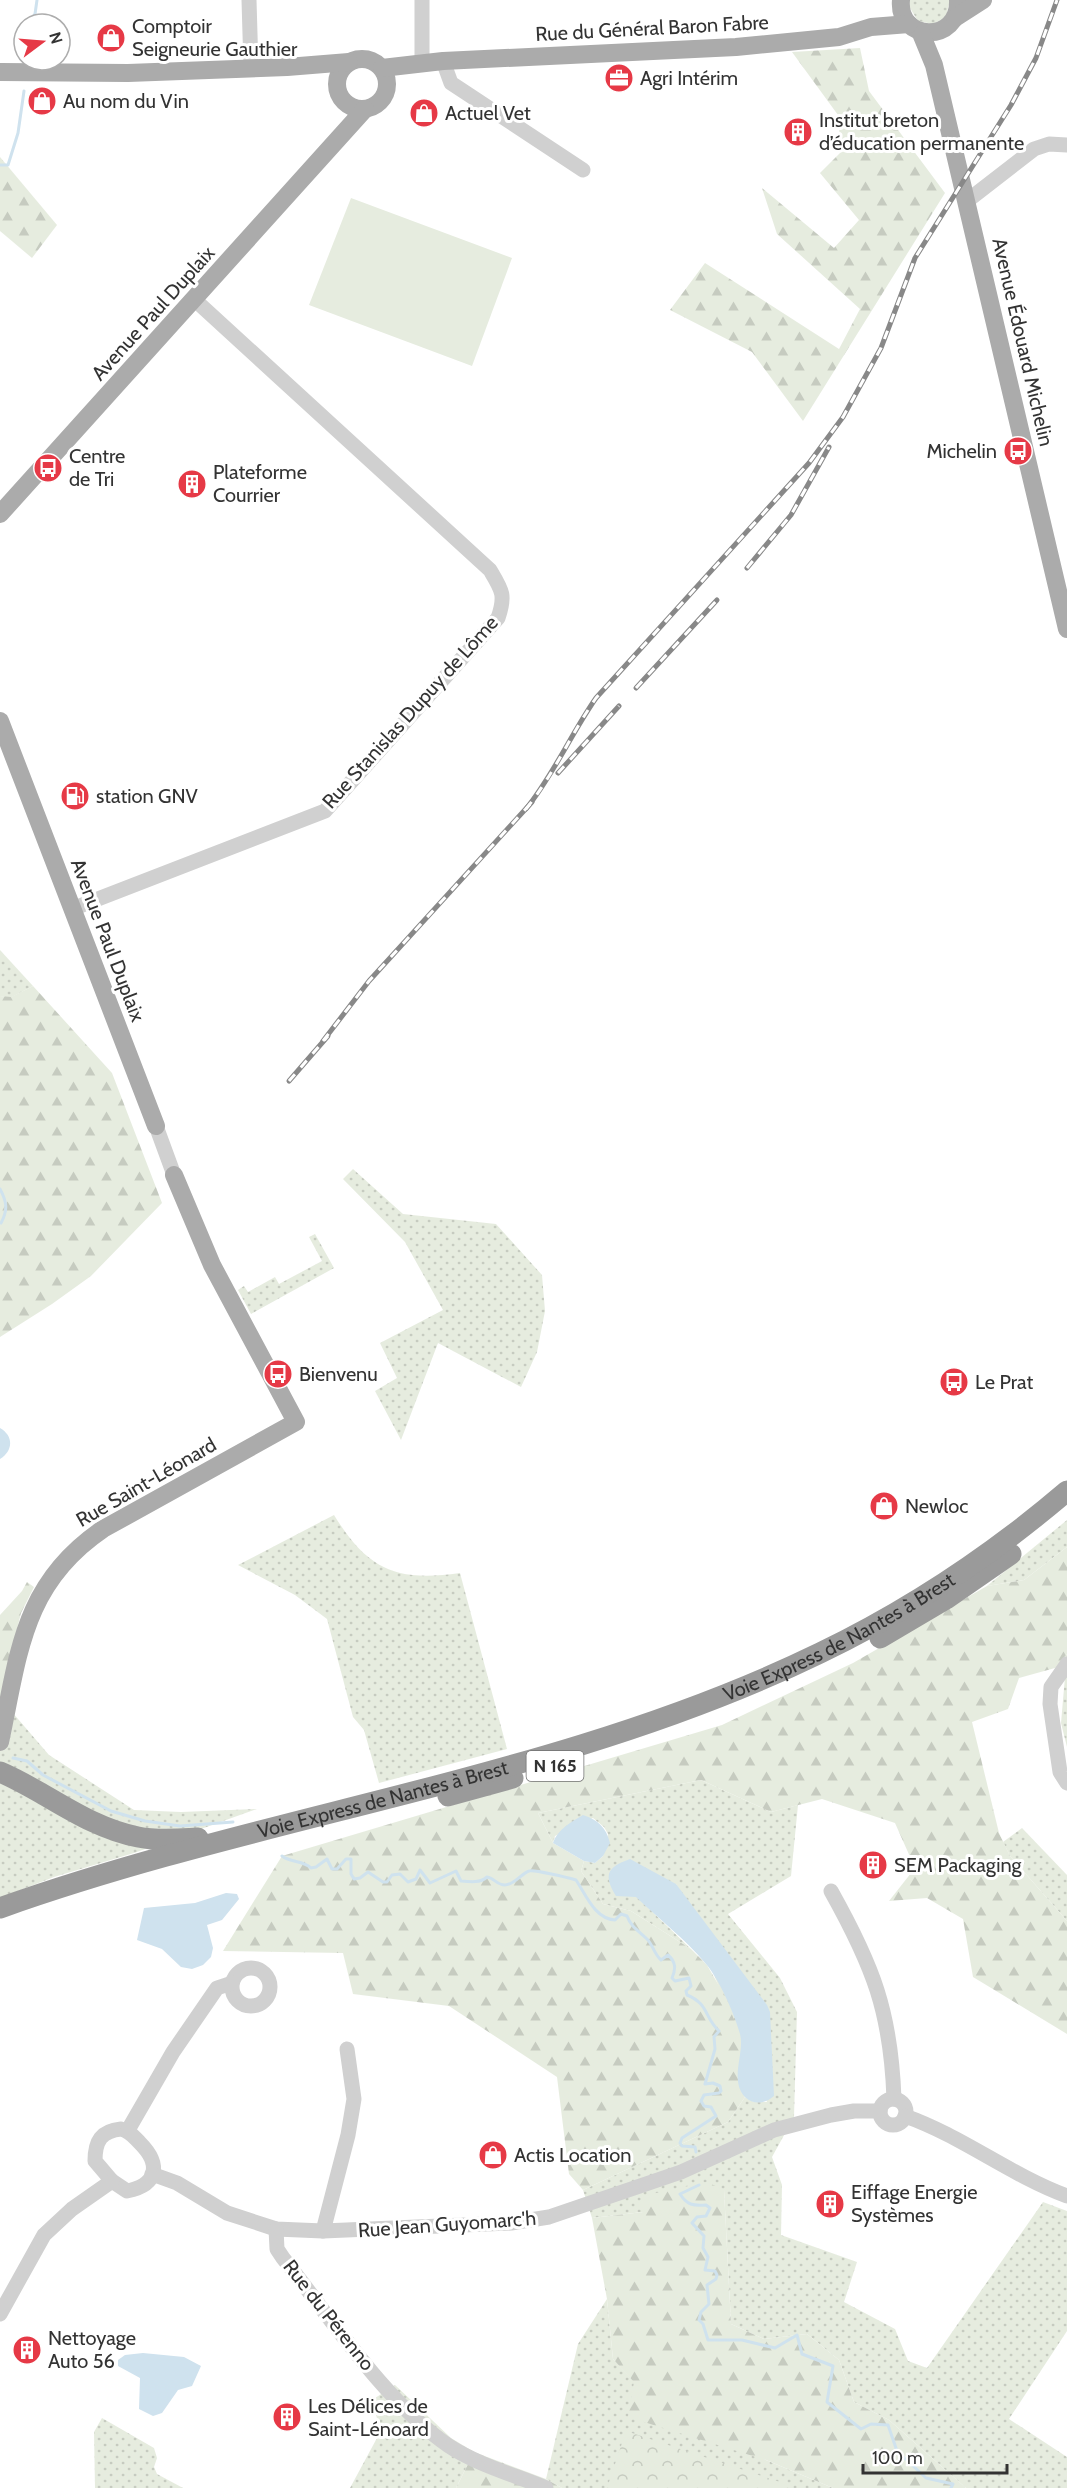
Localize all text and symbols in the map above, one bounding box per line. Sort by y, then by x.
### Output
street label: Rue du Général Baron Fabre [535,10,769,46]
north arrow [12,12,72,72]
place label: Comptoir Seigneurie Gauthier [132,14,298,61]
shop icon: Comptoir Seigneurie Gauthier [95,22,127,54]
text: N [45,30,67,46]
office icon: Agri Intérim [603,62,635,94]
place label: Agri Intérim [640,66,738,90]
shop icon: Au nom du Vin [26,85,58,117]
place label: Au nom du Vin [63,89,189,113]
shop icon: Actuel Vet [408,97,440,129]
place label: Actuel Vet [445,101,531,125]
place label: Institut breton d’éducation permanente [819,108,1024,155]
building icon: Institut breton d’éducation permanente [782,116,814,148]
street label: Avenue Édouard Michelin [987,235,1059,449]
street label: Avenue Paul Duplaix [86,241,220,385]
bus stop icon: Michelin [1002,435,1034,467]
place label: Michelin [926,439,997,463]
place label: Centre de Tri [69,444,125,491]
bus stop icon: Centre de Tri [32,452,64,484]
place label: Plateforme Courrier [213,460,307,507]
building icon: Plateforme Courrier [176,468,208,500]
street label: Rue Stanislas Dupuy de Lôme [317,611,503,813]
fuel station icon: station GNV [59,780,91,812]
place label: station GNV [96,784,199,808]
street label: Avenue Paul Duplaix [66,855,150,1025]
bus stop icon: Bienvenu [262,1358,294,1390]
place label: Bienvenu [299,1362,378,1386]
bus stop icon: Le Prat [938,1366,970,1398]
place label: Le Prat [975,1370,1033,1394]
street label: Rue Saint-Léonard [72,1432,220,1532]
shop icon: Newloc [868,1490,900,1522]
place label: Newloc [905,1494,968,1518]
street label: Voie Express de Nantes à Brest [720,1567,959,1706]
road number: N 165 [526,1751,584,1781]
street label: Voie Express de Nantes à Brest [255,1755,511,1843]
building icon: SEM Packaging [857,1849,889,1881]
place label: SEM Packaging [894,1853,1023,1877]
shop icon: Actis Location [477,2139,509,2171]
place label: Actis Location [514,2143,631,2167]
place label: Eiffage Energie Systèmes [851,2180,978,2227]
building icon: Eiffage Energie Systèmes [814,2188,846,2220]
street label: Rue Jean Guyomarc'h [357,2206,537,2242]
street label: Rue du Pérenno [278,2255,380,2375]
place label: Nettoyage Auto 56 [48,2326,136,2373]
building icon: Nettoyage Auto 56 [11,2334,43,2366]
place label: Les Délices de Saint-Lénoard [308,2394,429,2441]
building icon: Les Délices de Saint-Lénoard [271,2401,303,2433]
scale bar [863,2437,1007,2475]
text: 100 m [872,2447,923,2469]

